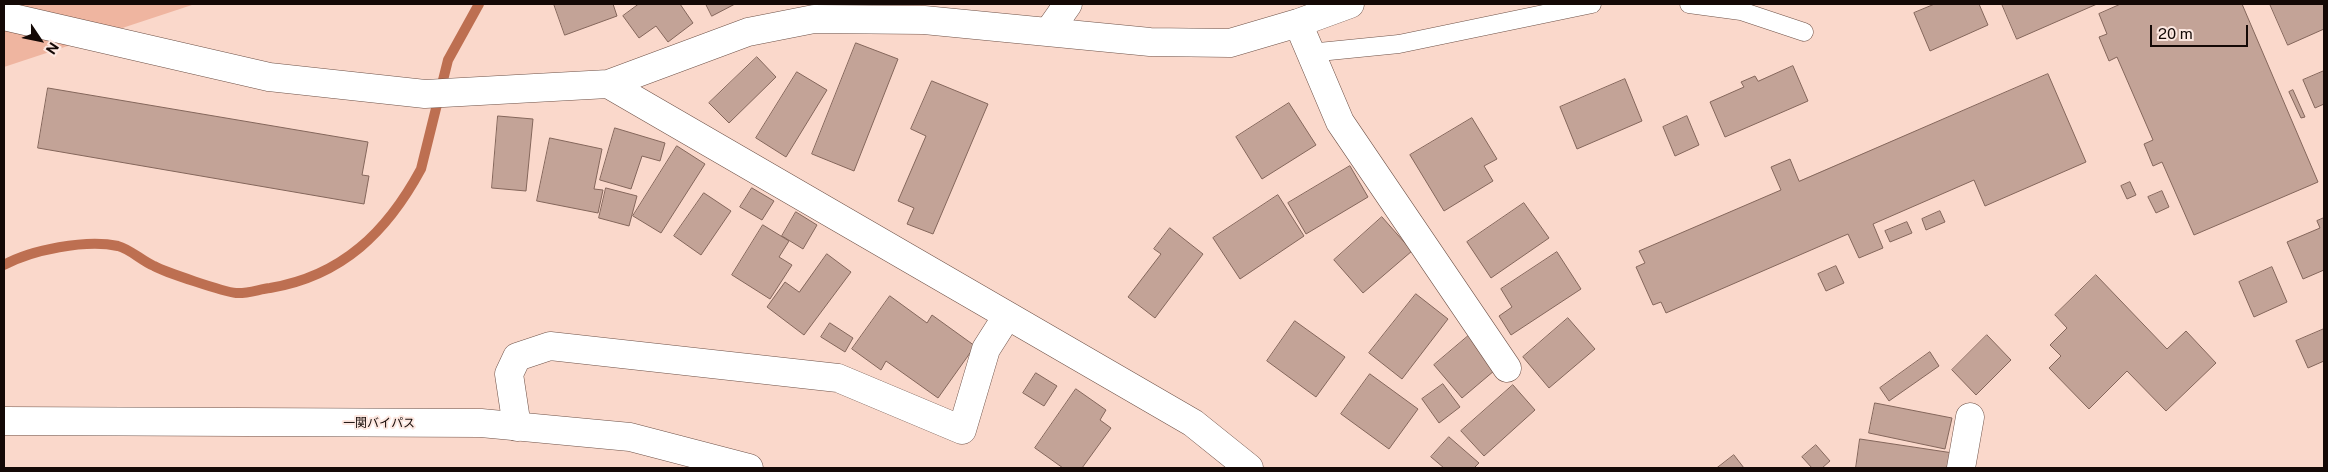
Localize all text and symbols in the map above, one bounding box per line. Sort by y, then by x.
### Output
north arrow [15,15,65,65]
scale bar [2153,15,2250,47]
text: 20 m [2158,25,2193,42]
text: N [43,39,62,57]
street label: 一関バイパス [343,416,415,430]

